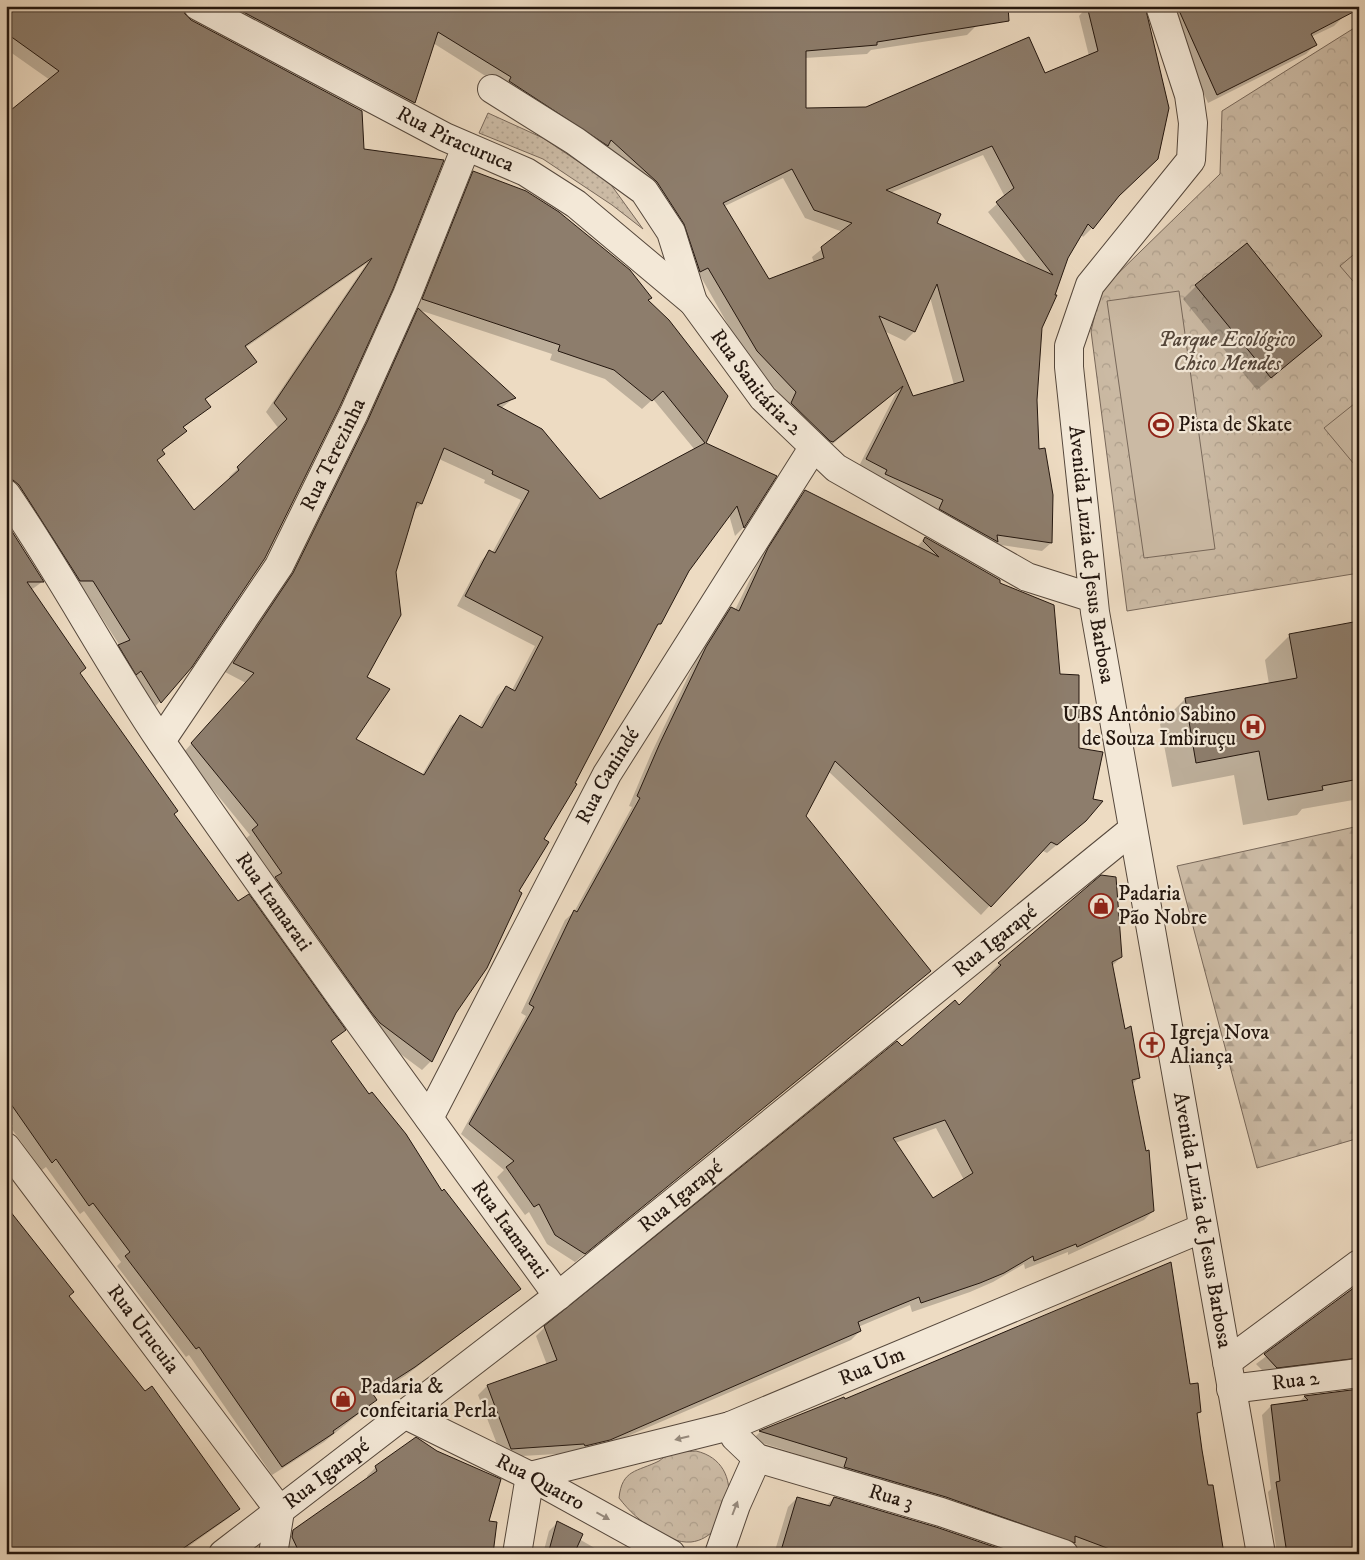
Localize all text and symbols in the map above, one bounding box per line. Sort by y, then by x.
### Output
street label: Rua Piracuruca [392,101,518,178]
street label: Rua Sanitária-2 [704,324,808,442]
park label: Parque Ecológico Chico Mendes [1158,327,1296,377]
street label: Rua Terezinha [295,394,372,515]
sports icon: Pista de Skate [1148,412,1174,438]
place label: Pista de Skate [1178,412,1293,438]
street label: Avenida Luzia de Jesus Barbosa [1062,424,1120,686]
place label: UBS Antônio Sabino de Souza Imbiruçu [1062,702,1236,752]
hospital icon: UBS Antônio Sabino de Souza Imbiruçu [1240,714,1266,740]
street label: Rua Canindé [570,723,646,829]
street label: Rua Itamarati [230,848,317,956]
place label: Padaria Pão Nobre [1118,881,1207,931]
shop icon: Padaria Pão Nobre [1088,893,1114,919]
street label: Rua Igarapé [948,899,1043,983]
place label: Igreja Nova Aliança [1170,1020,1269,1070]
church icon: Igreja Nova Aliança [1139,1032,1165,1058]
street label: Avenida Luzia de Jesus Barbosa [1167,1090,1238,1350]
street label: Rua Igarapé [633,1154,729,1238]
street label: Rua Itamarati [465,1176,554,1284]
street label: Rua Urucuia [101,1280,185,1379]
street label: Rua Um [835,1341,909,1392]
street label: Rua 2 [1270,1365,1322,1397]
place label: Padaria & confeitaria Perla [360,1374,497,1424]
shop icon: Padaria & confeitaria Perla [330,1386,356,1412]
street label: Rua Igarapé [279,1433,375,1515]
one-way arrow [675,1434,690,1442]
street label: Rua Quatro [491,1448,589,1517]
street label: Rua 3 [865,1478,916,1516]
one-way arrow [731,1500,739,1515]
one-way arrow [597,1512,610,1521]

